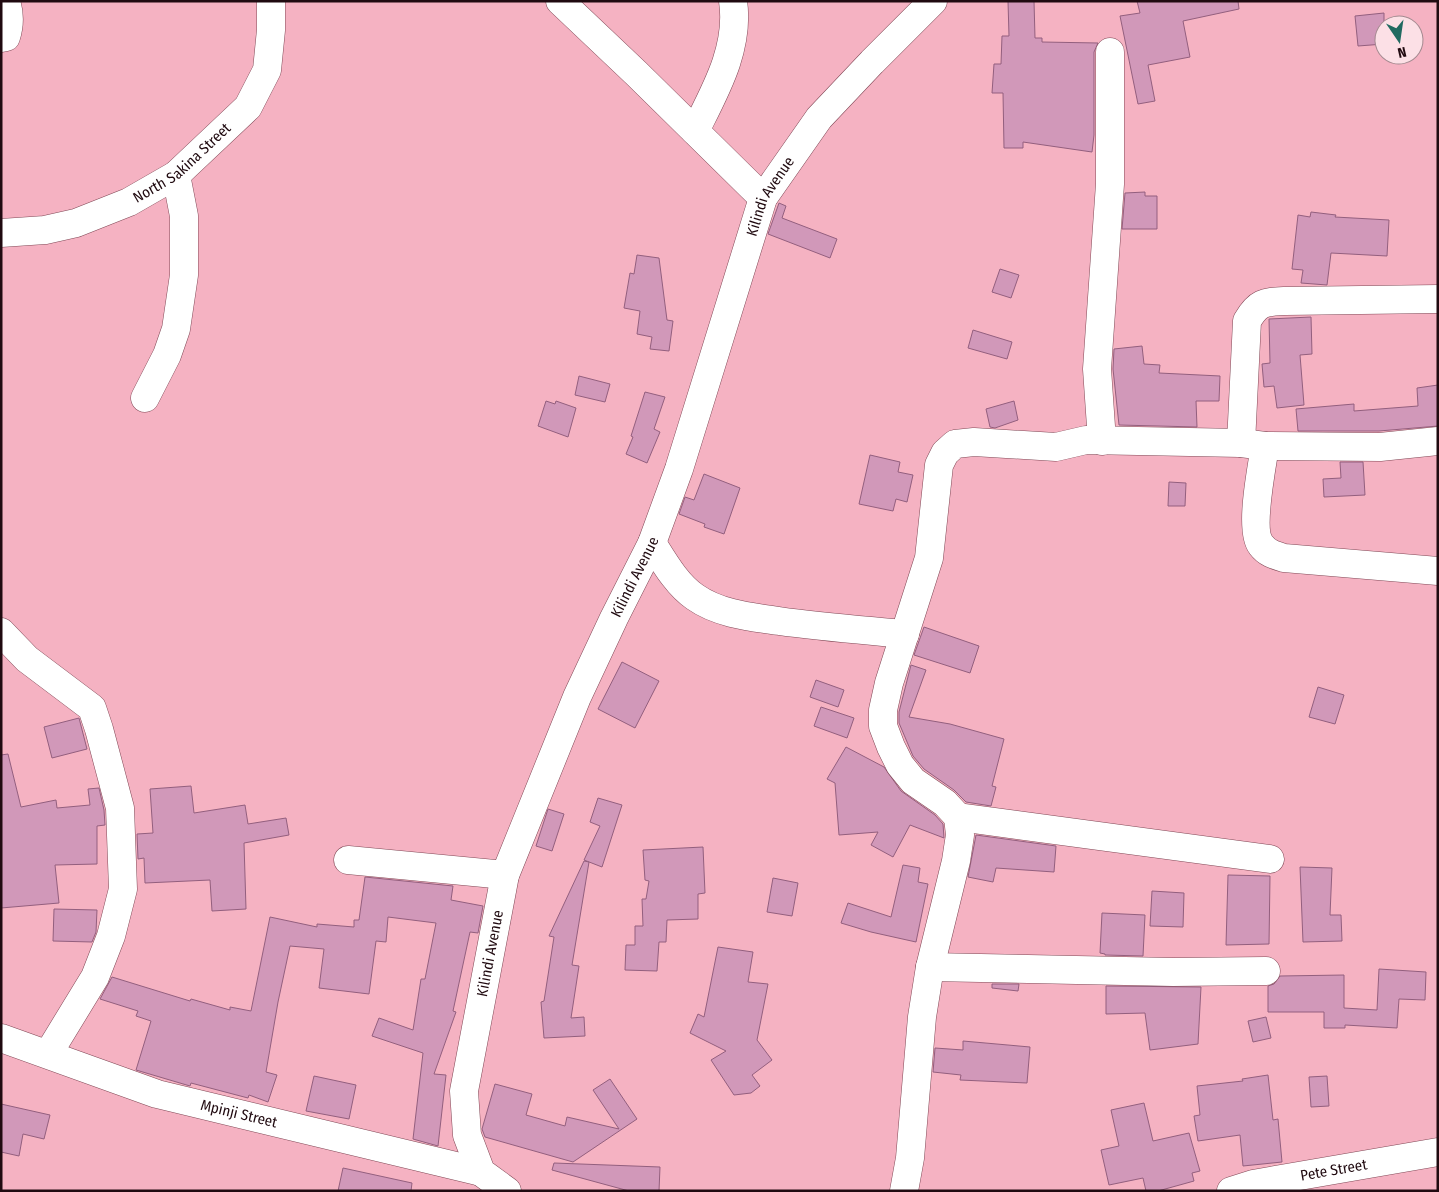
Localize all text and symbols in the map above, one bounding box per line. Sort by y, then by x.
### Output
north arrow [1374,15,1424,65]
text: N [1396,43,1408,61]
street label: North Sakina Street [130,119,234,207]
street label: Kilindi Avenue [743,153,798,238]
street label: Kilindi Avenue [607,534,662,620]
street label: Kilindi Avenue [473,908,507,998]
street label: Mpinji Street [199,1096,279,1132]
street label: Pete Street [1299,1155,1369,1185]

